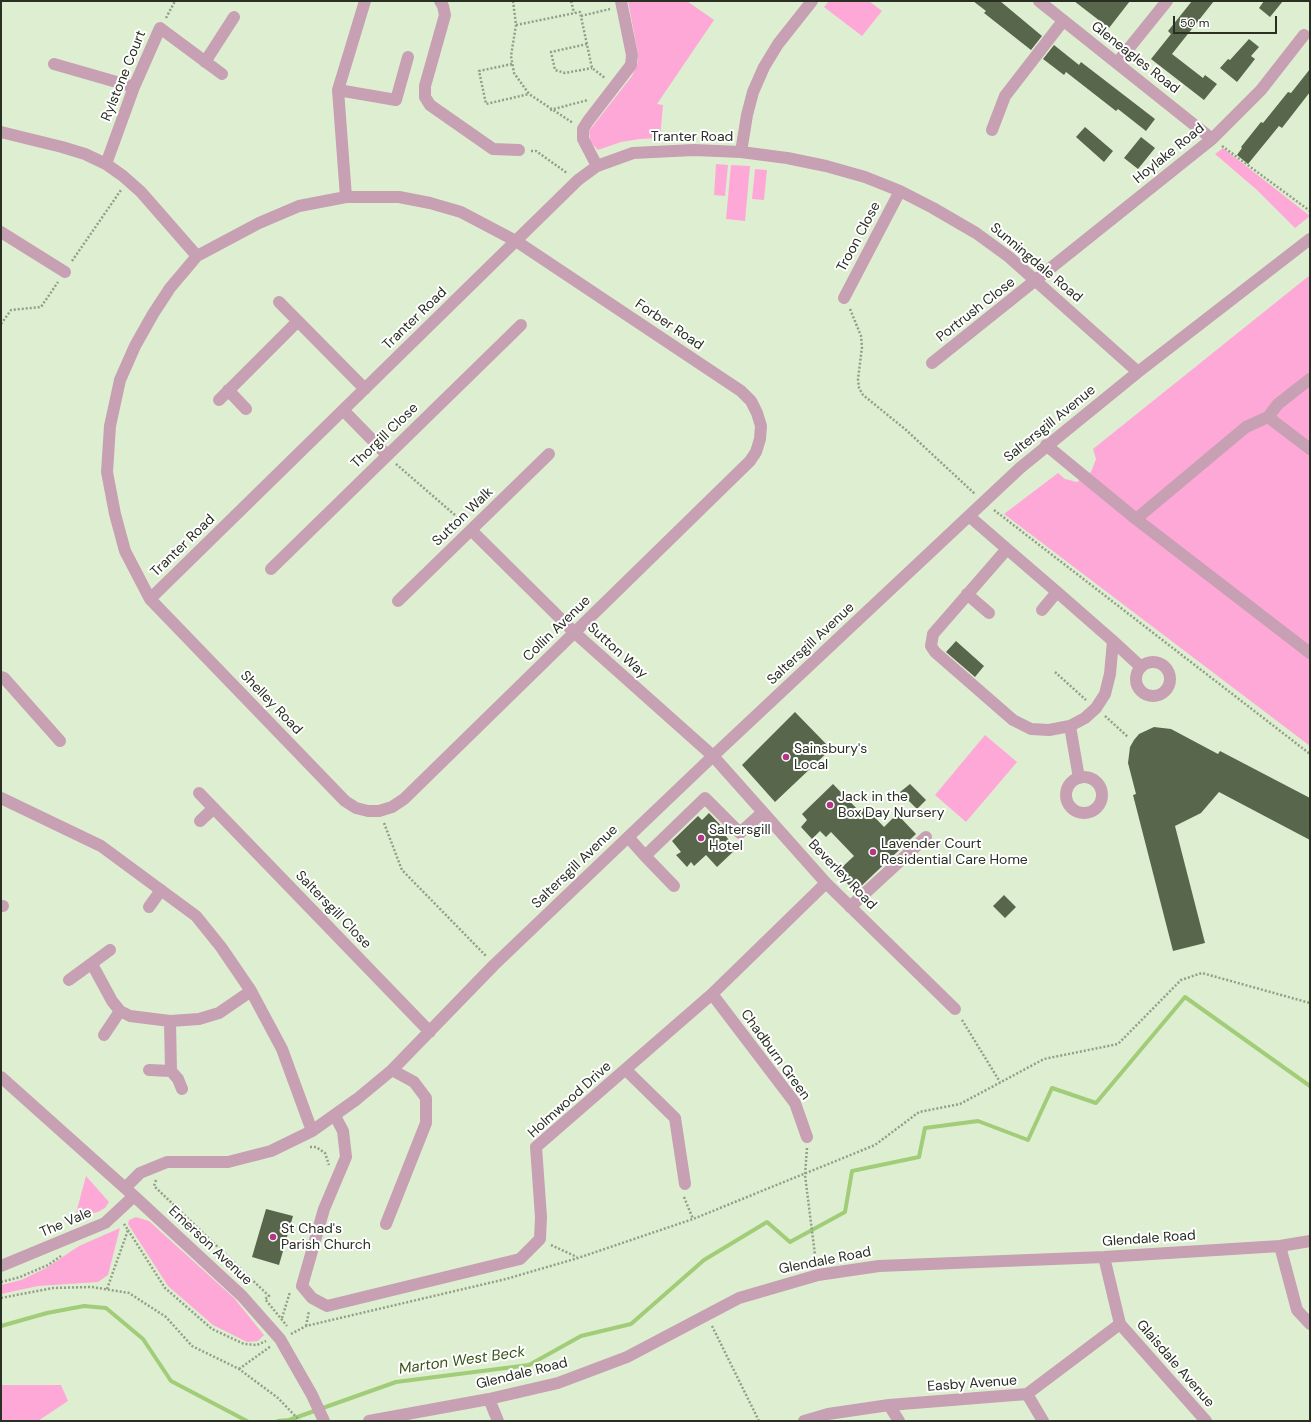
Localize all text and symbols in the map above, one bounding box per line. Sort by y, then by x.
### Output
scale bar [1175,8,1279,34]
text: 50 m [1180,15,1209,31]
street label: Gleneagles Road [1087,18,1183,98]
street label: Rylstone Court [98,28,150,124]
street label: Hoylake Road [1130,120,1208,188]
street label: Tranter Road [651,129,733,145]
street label: Troon Close [834,199,884,275]
street label: Sunningdale Road [987,220,1085,306]
street label: Portrush Close [933,274,1019,346]
street label: Tranter Road [379,284,451,354]
street label: Forber Road [632,296,706,354]
street label: Saltersgill Avenue [1001,382,1099,466]
street label: Thorgill Close [348,400,422,472]
street label: Sutton Walk [429,484,497,550]
street label: Tranter Road [147,511,219,581]
street label: Collin Avenue [520,593,594,665]
street label: Saltersgill Avenue [764,599,858,689]
street label: Sutton Way [583,620,651,682]
street label: Shelley Road [236,668,306,738]
place label: Sainsbury's Local [794,741,867,774]
marker: Sainsbury's Local [781,752,791,762]
place label: Jack in the Box Day Nursery [838,789,944,822]
marker: Jack in the Box Day Nursery [825,800,835,810]
street label: Saltersgill Avenue [529,822,621,912]
place label: Saltersgill Hotel [709,822,771,854]
marker: Saltersgill Hotel [696,833,706,843]
street label: Beverley Road [804,836,880,914]
place label: Lavender Court Residential Care Home [881,836,1028,868]
marker: Lavender Court Residential Care Home [868,847,878,857]
street label: Saltersgill Close [292,868,374,952]
street label: Chadburn Green [737,1007,813,1103]
street label: Holmwood Drive [525,1058,615,1142]
street label: Emerson Avenue [165,1203,255,1289]
street label: The Vale [37,1205,95,1241]
place label: St Chad's Parish Church [281,1221,371,1254]
street label: Glendale Road [1102,1227,1196,1251]
marker: St Chad's Parish Church [268,1232,278,1242]
street label: Glendale Road [778,1244,872,1278]
street label: Glaisdale Avenue [1132,1317,1218,1411]
water label: Marton West Beck [398,1343,526,1379]
street label: Glendale Road [475,1355,569,1393]
street label: Easby Avenue [927,1372,1017,1396]

